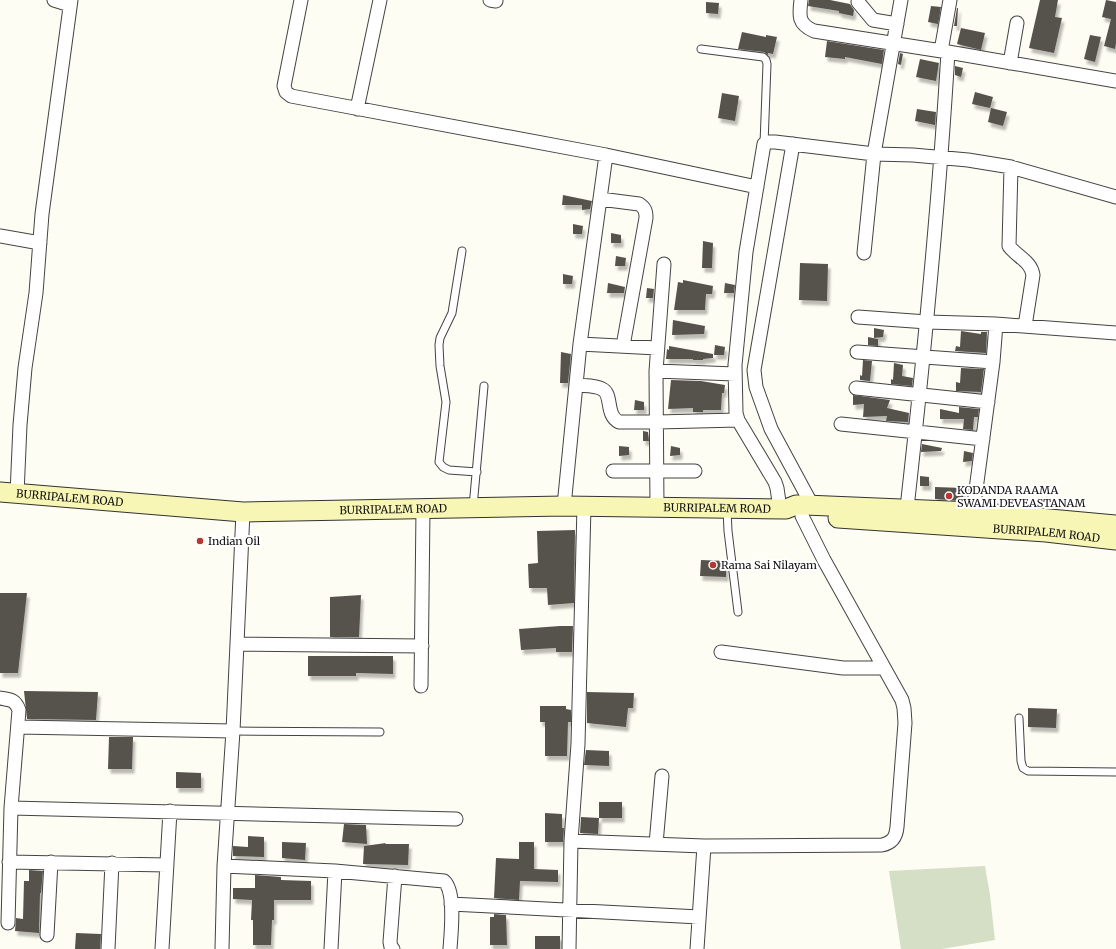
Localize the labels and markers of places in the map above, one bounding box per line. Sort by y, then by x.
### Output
place label: KODANDA RAAMA SWAMI DEVEASTANAM [957,483,1086,510]
marker: KODANDA RAAMA SWAMI DEVEASTANAM [944,491,954,501]
place label: Indian Oil [208,534,261,548]
marker: Indian Oil [195,536,205,546]
place label: Rama Sai Nilayam [721,558,817,572]
marker: Rama Sai Nilayam [708,560,718,570]

